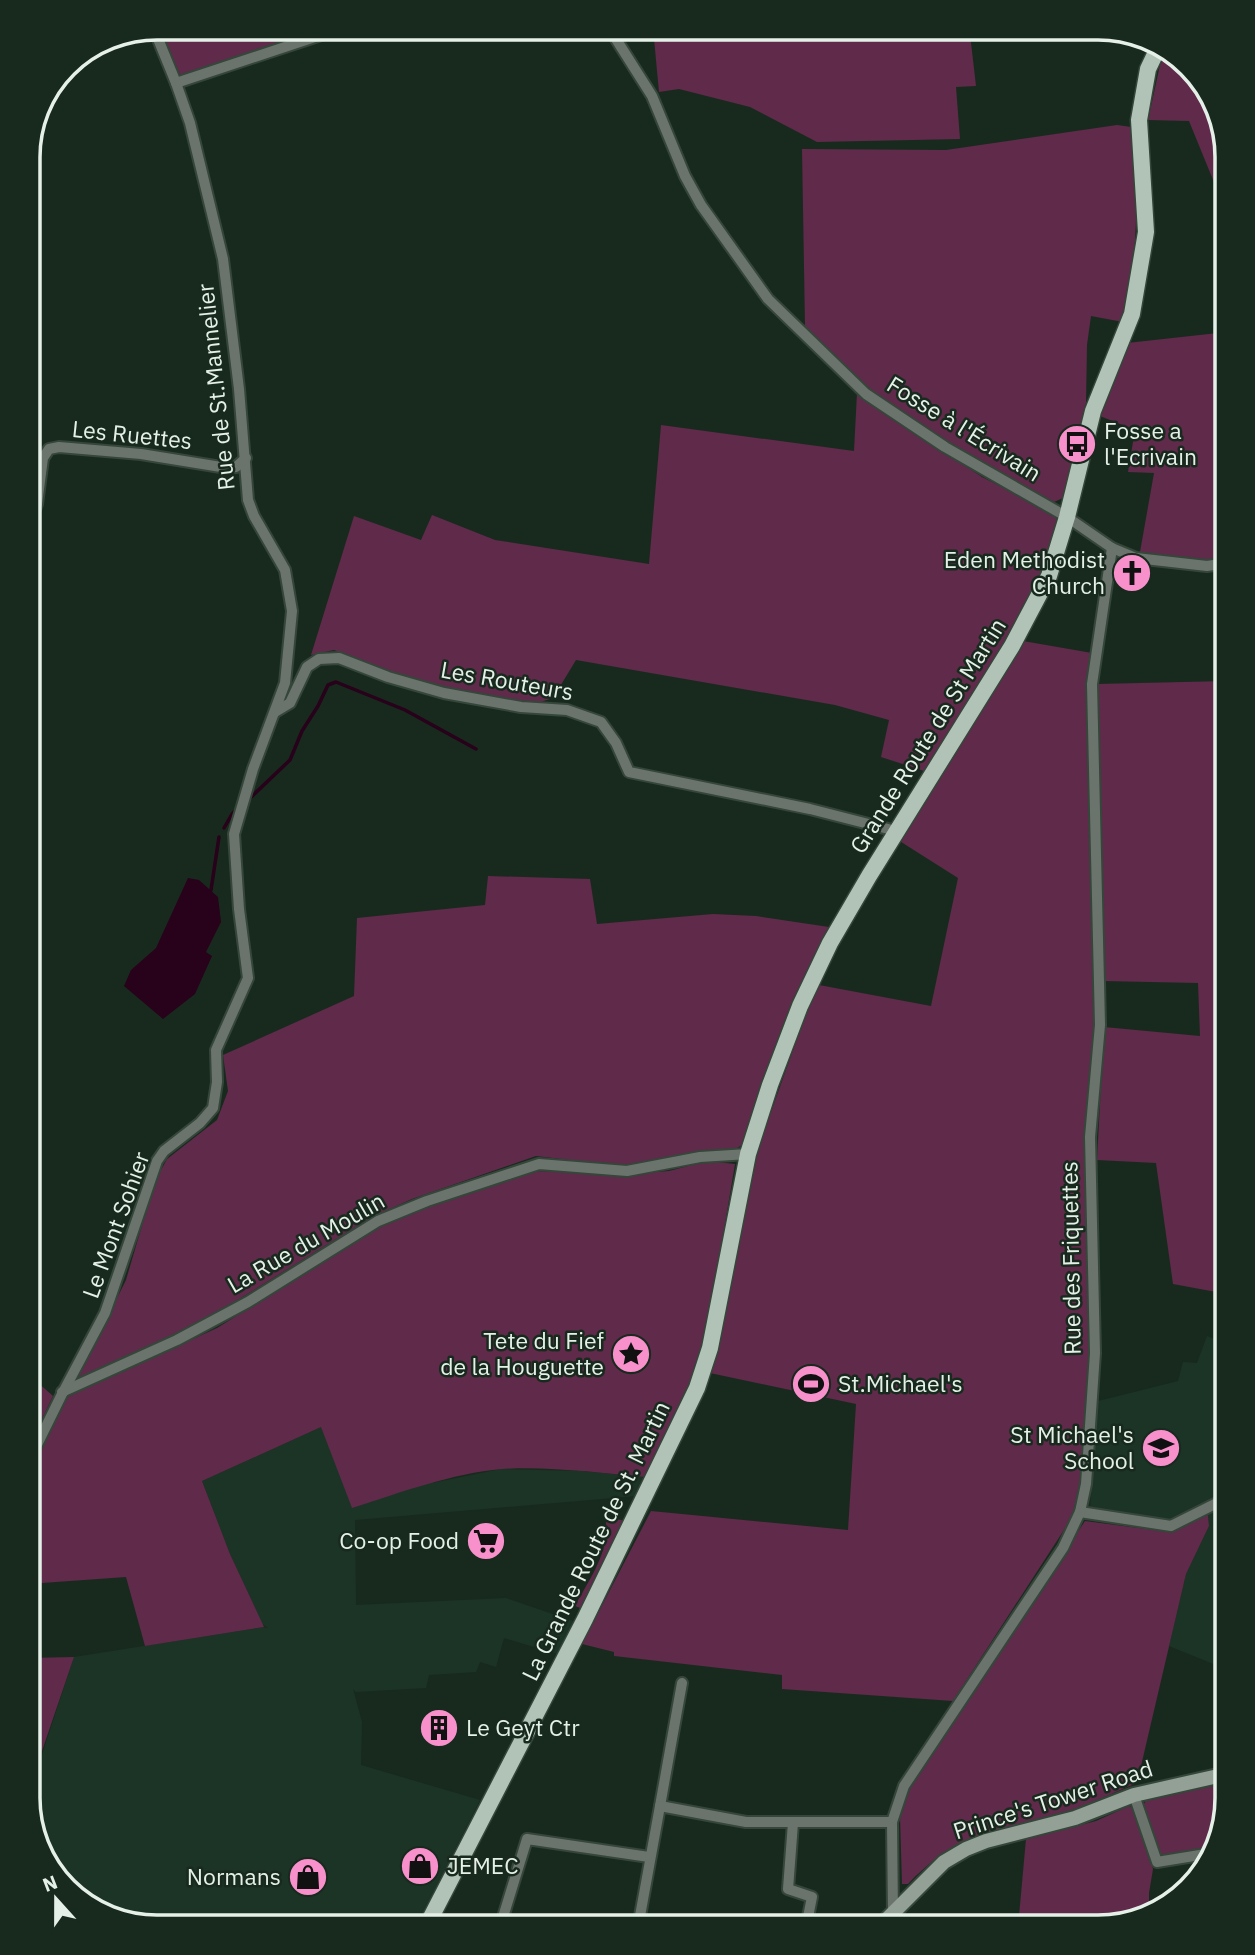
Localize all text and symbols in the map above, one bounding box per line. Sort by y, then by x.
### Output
street label: Rue de St.Mannelier [189,282,241,492]
street label: Fosse à l'Écrivain [882,369,1047,488]
street label: Les Ruettes [71,413,194,455]
place label: Fosse a l'Ecrivain [1104,415,1197,471]
bus stop icon: Fosse a l'Ecrivain [1056,423,1098,465]
place label: Eden Methodist Church [944,544,1105,600]
church icon: Eden Methodist Church [1111,552,1153,594]
street label: Grande Route de St Martin [842,612,1012,859]
street label: Les Routeurs [438,654,576,706]
street label: Le Mont Sohier [75,1147,156,1302]
street label: Rue des Friquettes [1053,1161,1087,1355]
street label: La Rue du Moulin [222,1185,389,1299]
place label: Tete du Fief de la Houguette [440,1325,604,1381]
place icon: Tete du Fief de la Houguette [610,1333,652,1375]
sports icon: St.Michael's [790,1363,832,1405]
place label: St.Michael's [838,1368,963,1398]
street label: La Grande Route de St. Martin [514,1396,676,1685]
place label: St Michael's School [1010,1419,1134,1475]
school or university icon: St Michael's School [1140,1427,1182,1469]
supermarket icon: Co-op Food [465,1520,507,1562]
place label: Co-op Food [339,1525,459,1555]
building icon: Le Geyt Ctr [418,1707,460,1749]
place label: Le Geyt Ctr [466,1712,580,1742]
street label: Prince's Tower Road [949,1753,1156,1845]
shop icon: JEMEC [399,1845,441,1887]
place label: JEMEC [447,1850,519,1880]
shop icon: Normans [287,1856,329,1898]
place label: Normans [187,1861,281,1891]
north arrow [21,1864,91,1934]
text: N [39,1869,61,1897]

